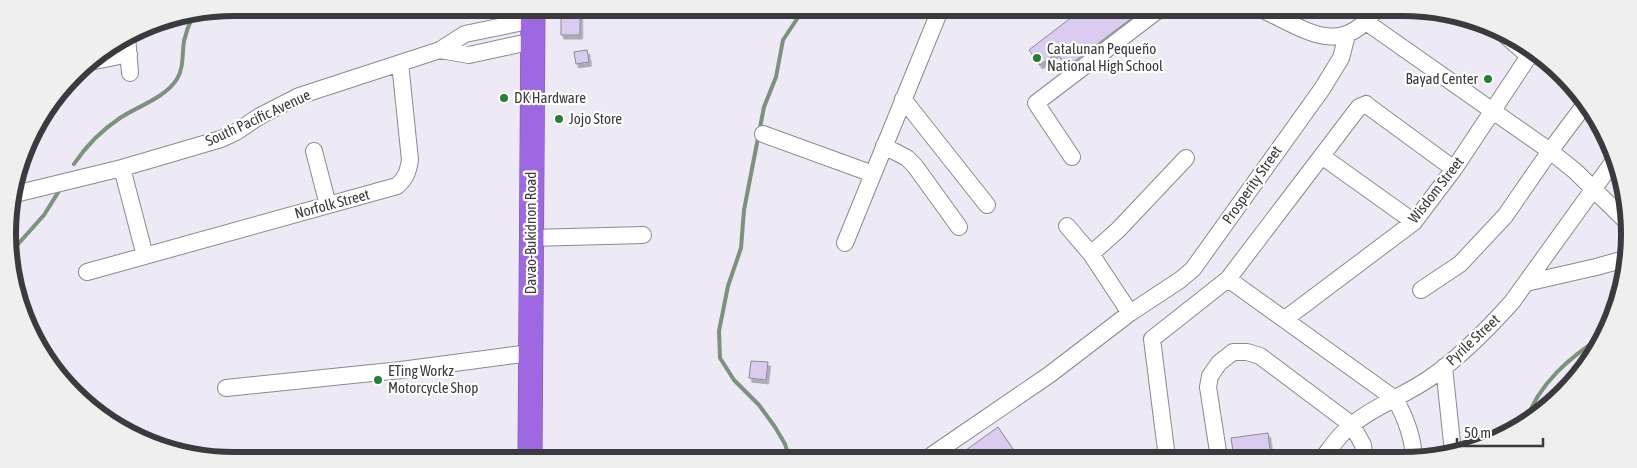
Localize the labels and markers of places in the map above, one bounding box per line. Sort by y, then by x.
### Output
place label: Catalunan Pequeño National High School [1047,40,1163,74]
marker: Catalunan Pequeño National High School [1031,52,1043,64]
place label: Bayad Center [1406,70,1479,87]
marker: Bayad Center [1482,73,1494,85]
place label: DK Hardware [514,89,586,106]
marker: DK Hardware [498,92,510,104]
place label: Jojo Store [569,110,622,127]
marker: Jojo Store [553,113,565,125]
place label: ETing Workz Motorcycle Shop [388,362,478,396]
marker: ETing Workz Motorcycle Shop [372,374,384,386]

